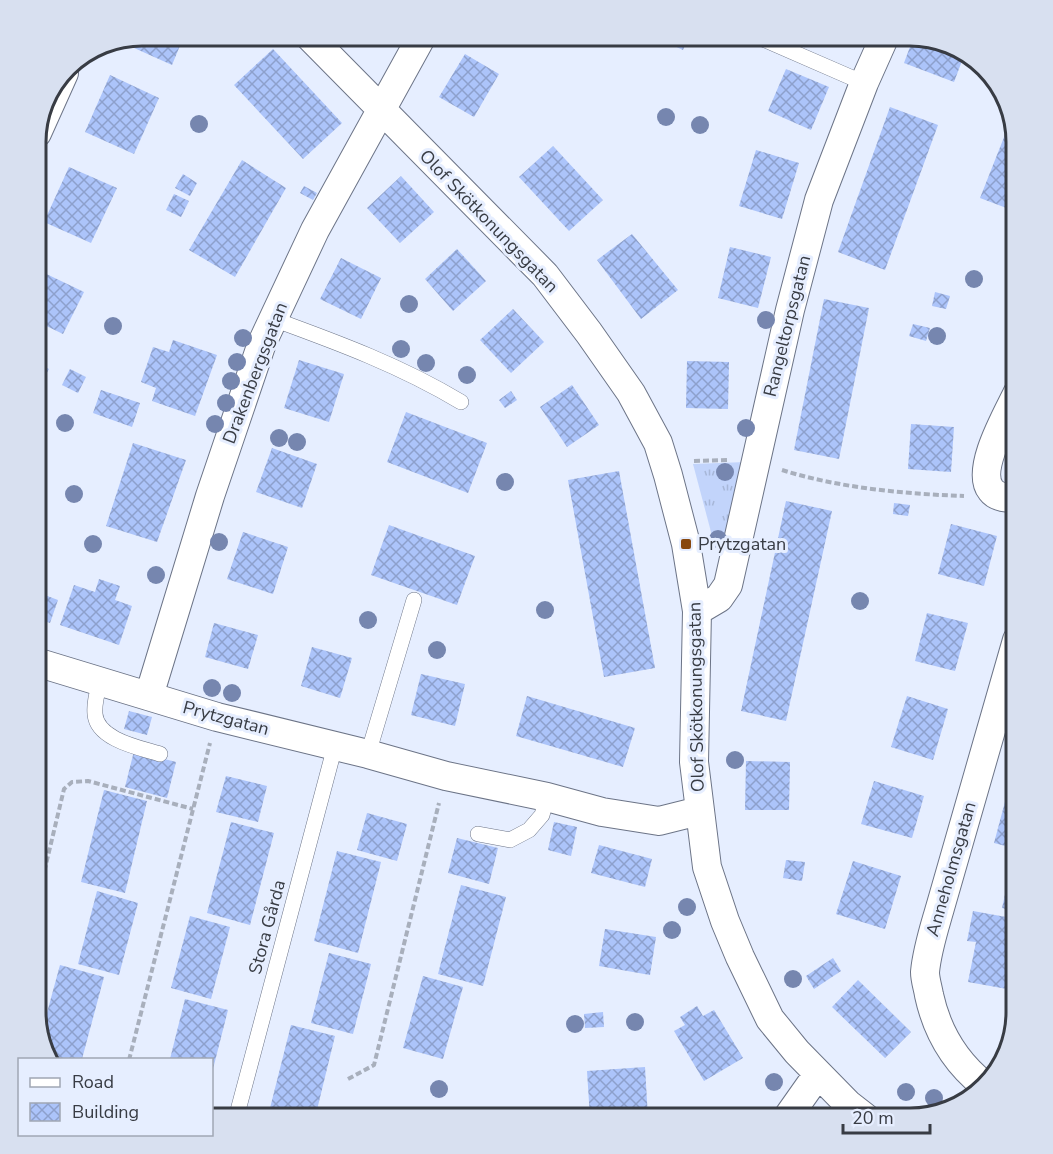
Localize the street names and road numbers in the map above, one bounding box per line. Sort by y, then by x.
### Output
street label: Olof Skötkonungsgatan [414,144,564,298]
street label: Rangeltorpsgatan [758,253,816,399]
street label: Drakenbergsgatan [217,299,293,447]
street label: Olof Skötkonungsgatan [682,602,710,792]
street label: Prytzgatan [180,695,272,741]
street label: Anneholmsgatan [920,799,982,939]
street label: Stora Gårda [243,877,291,977]

